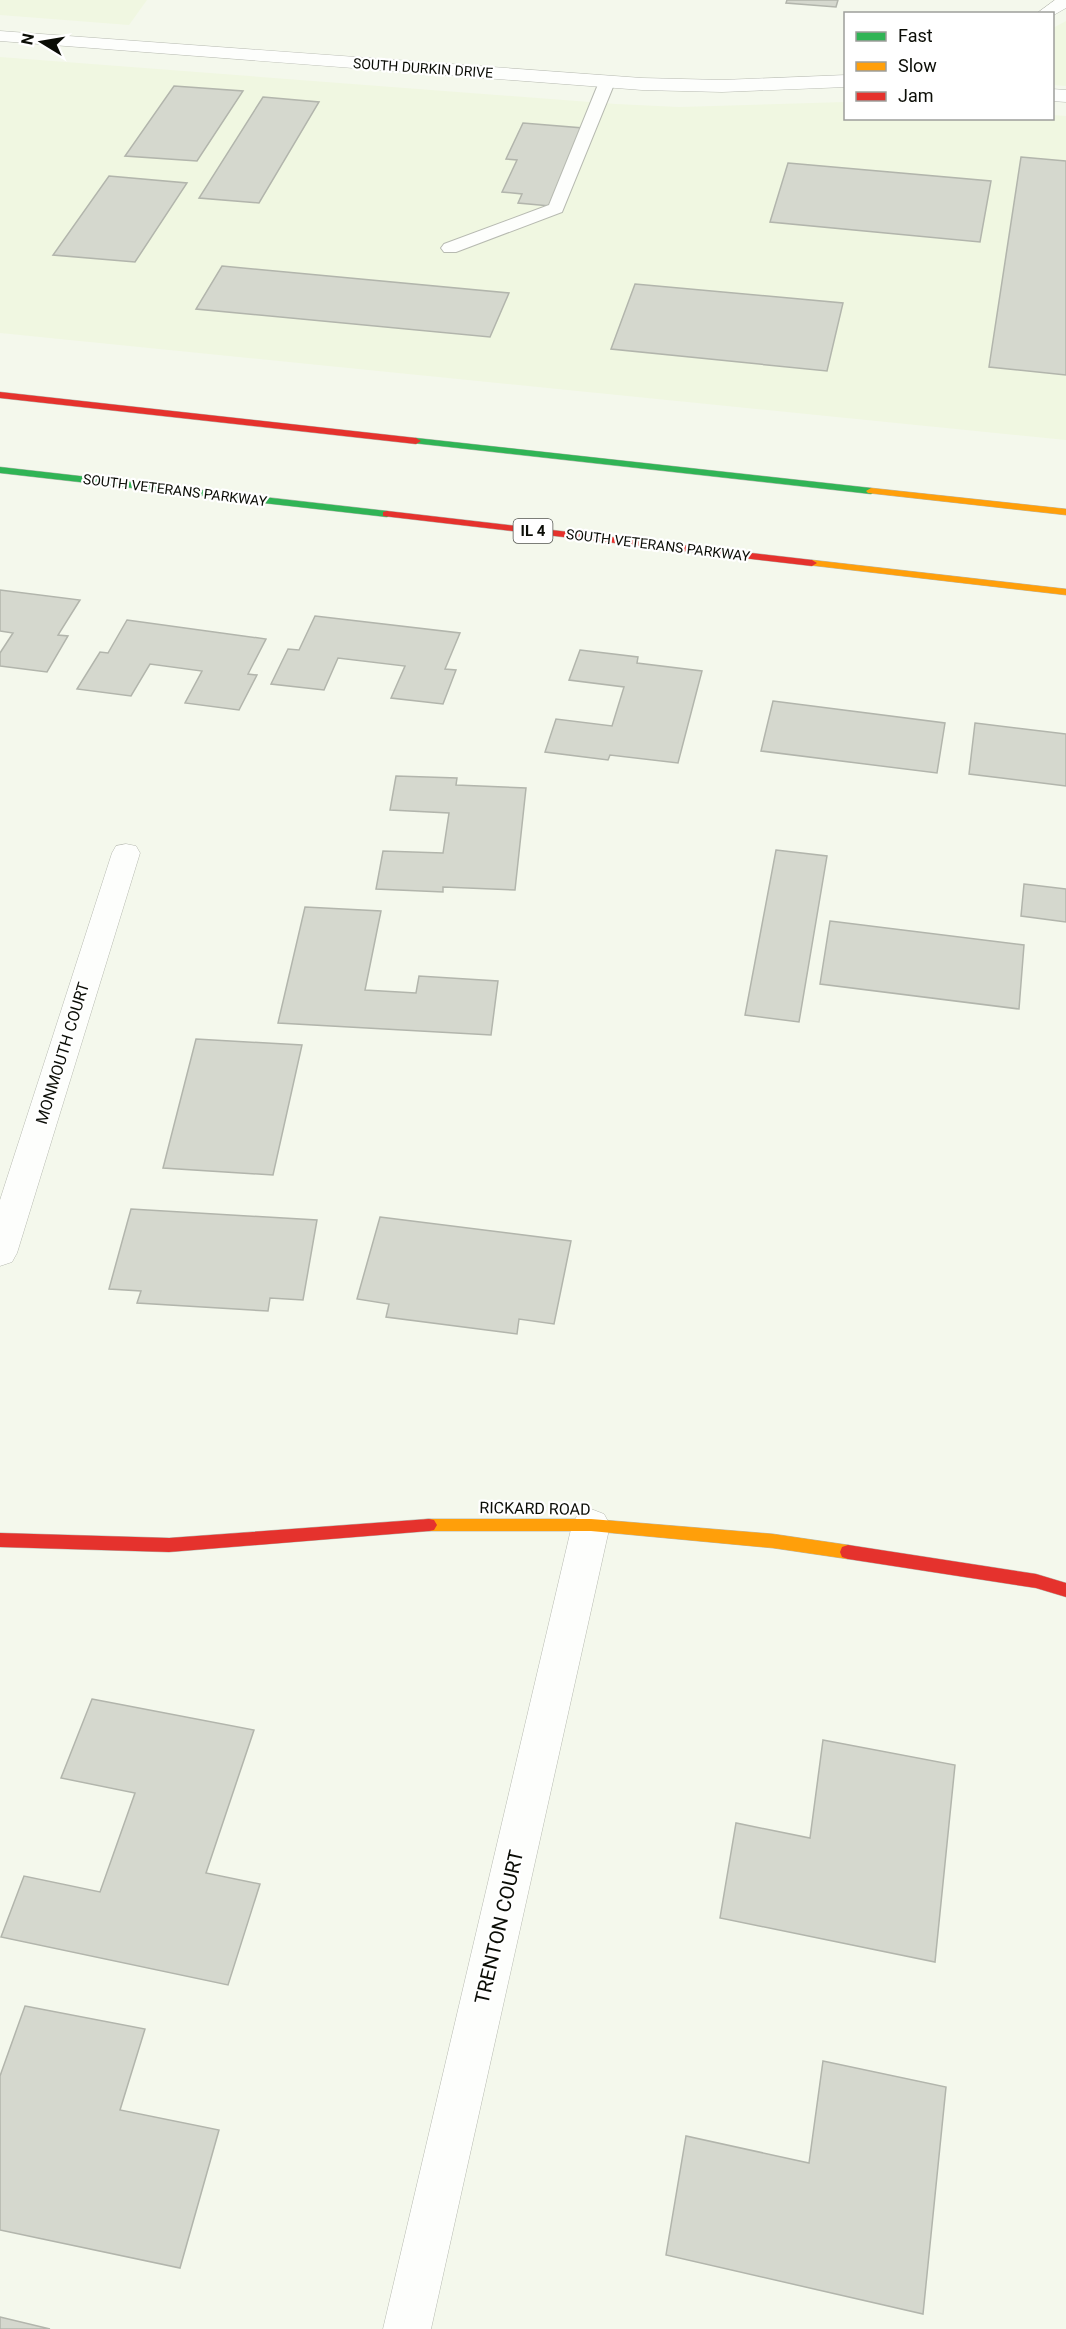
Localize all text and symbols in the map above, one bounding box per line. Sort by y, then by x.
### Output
north arrow [12,12,72,72]
legend [844,12,1054,120]
text: Fast [898,25,933,46]
text: N [17,32,38,47]
street label: SOUTH DURKIN DRIVE [352,55,494,81]
text: Slow [898,55,937,76]
text: Jam [898,85,934,106]
street label: SOUTH VETERANS PARKWAY [82,471,268,509]
road number: IL 4 [514,519,552,543]
street label: SOUTH VETERANS PARKWAY [565,526,751,564]
street label: MONMOUTH COURT [32,980,93,1126]
street label: RICKARD ROAD [479,1498,591,1519]
street label: TRENTON COURT [470,1848,528,2006]

